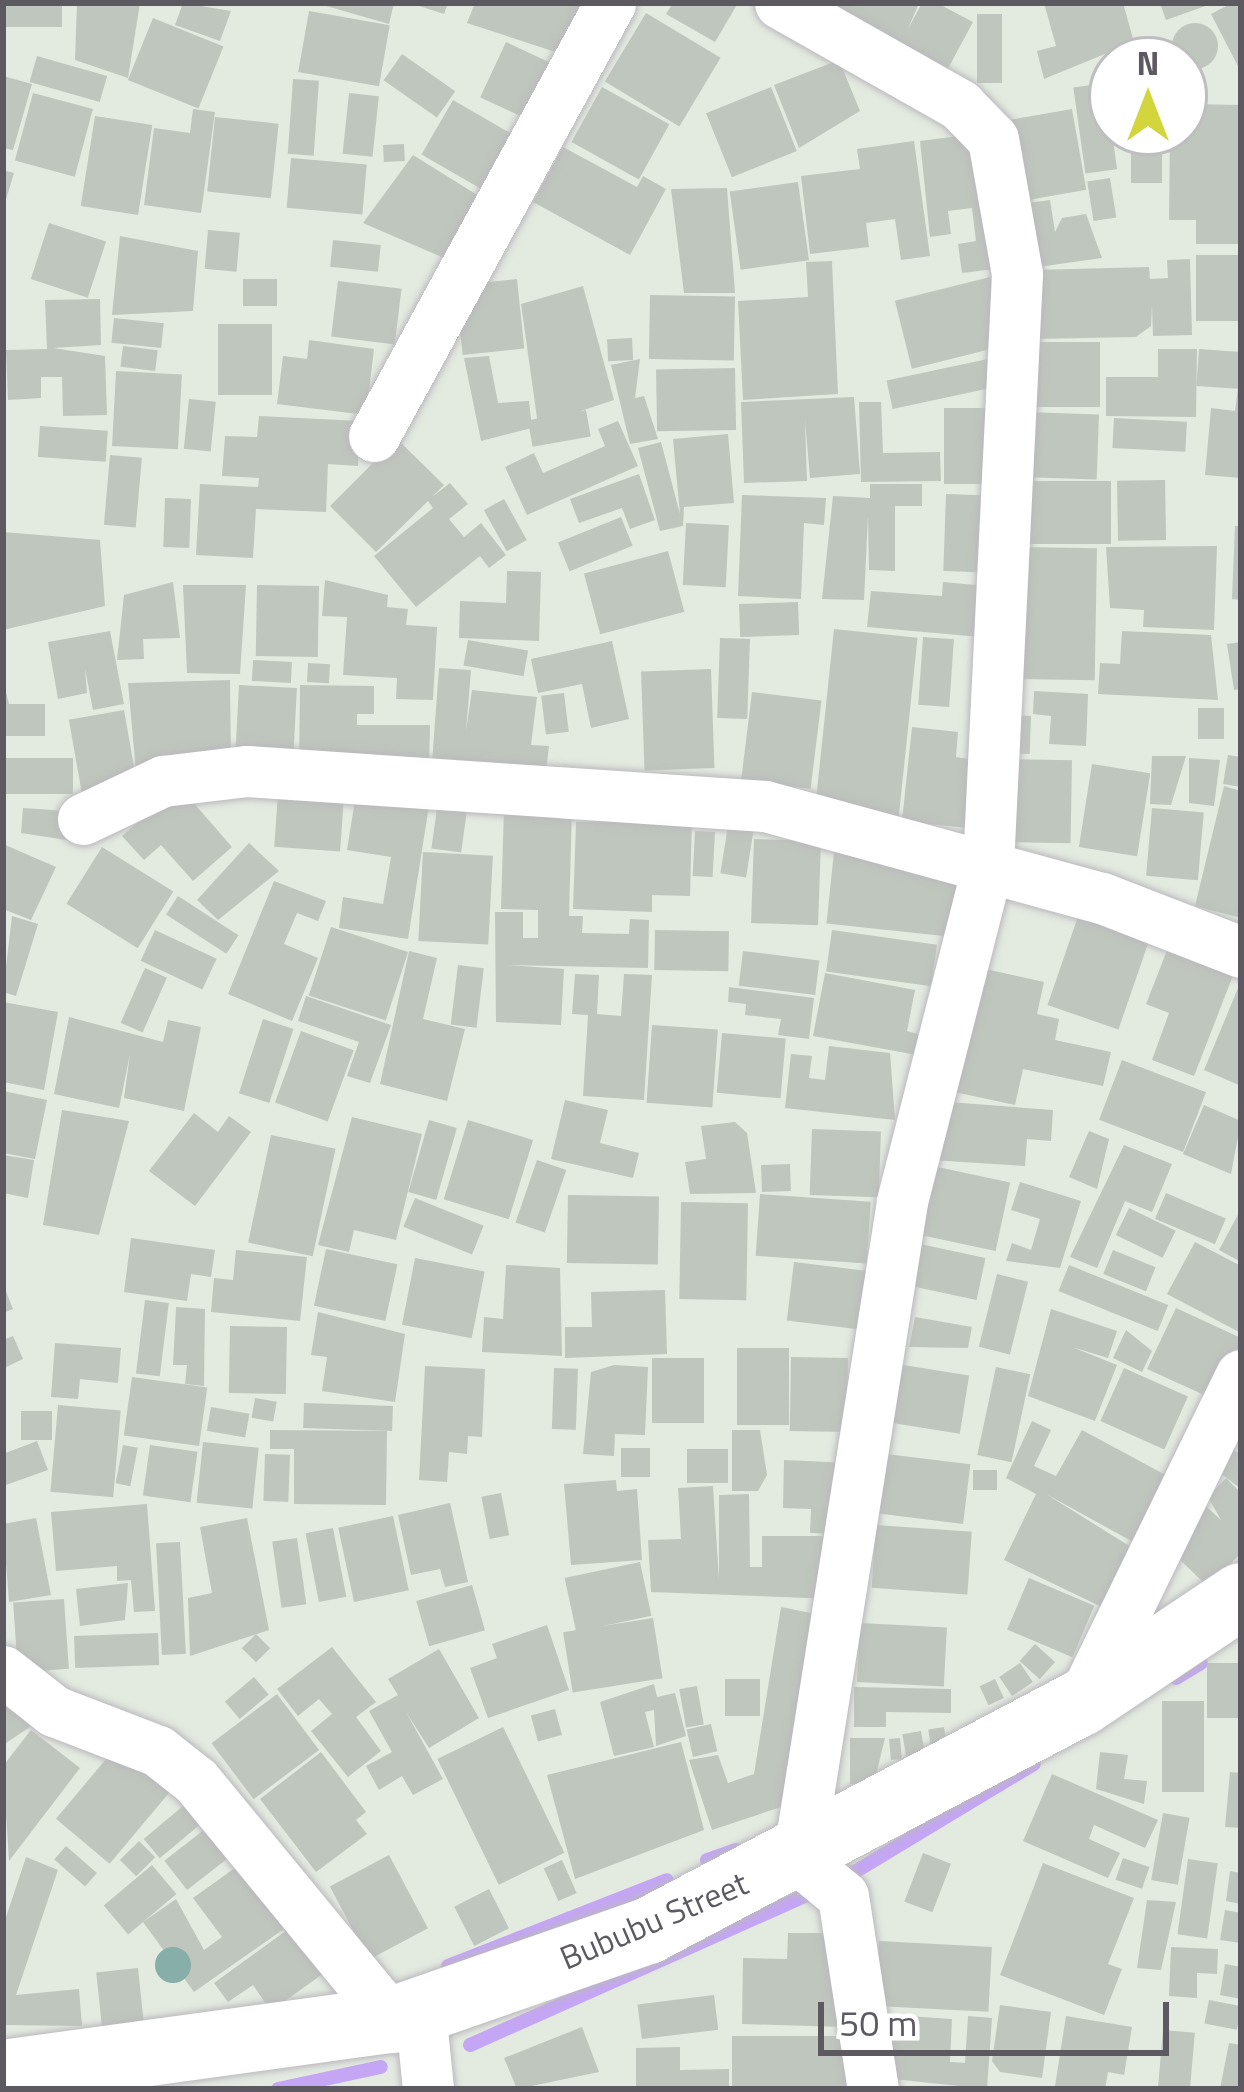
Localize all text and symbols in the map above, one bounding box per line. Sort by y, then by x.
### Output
north arrow [1088,36,1208,156]
text: N [1137,38,1159,88]
street label: Bububu Street [554,1864,754,1978]
scale bar [824,1978,1175,2052]
text: 50 m [839,1995,917,2050]

